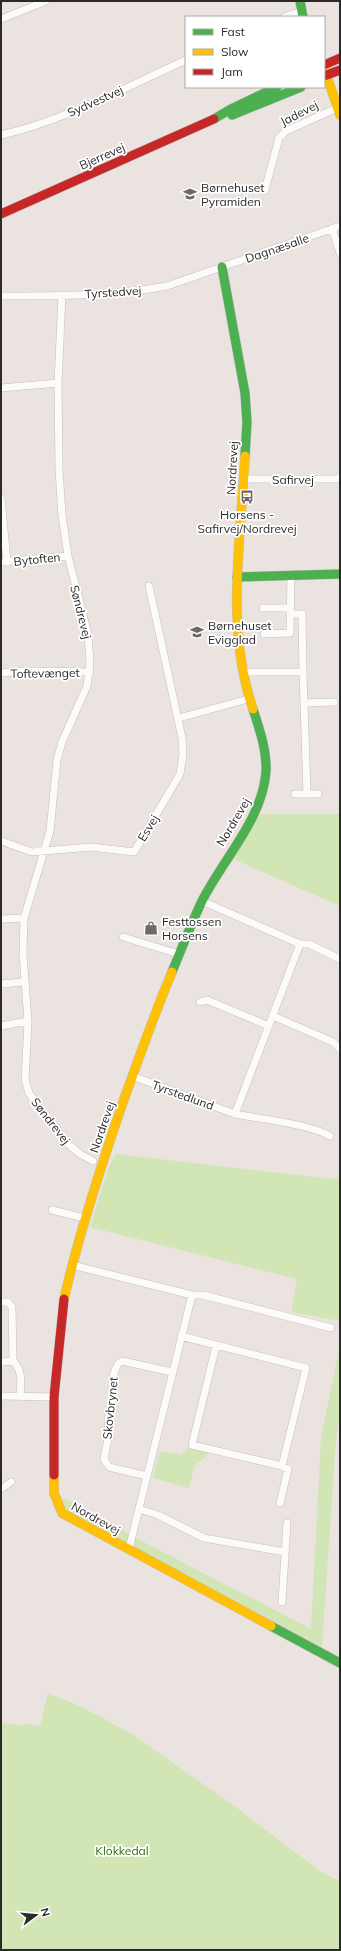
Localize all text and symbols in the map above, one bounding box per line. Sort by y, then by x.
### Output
legend [185,16,325,88]
text: Fast [221,24,245,39]
text: Slow [221,44,249,59]
text: Jam [221,64,243,79]
street label: Sydvestvej [65,82,125,120]
street label: Jadevej [278,97,321,129]
street label: Bjerrevej [77,139,127,173]
place label: Børnehuset Pyramiden [201,180,265,209]
school or university icon: Børnehuset Pyramiden [182,186,198,202]
street label: Dagnæsalle [243,230,311,266]
street label: Tyrstedvej [84,283,142,301]
street label: Nordrevej [223,441,241,495]
street label: Safirvej [272,472,314,487]
bus stop icon: Horsens - Safirvej/Nordrevej [239,489,255,505]
place label: Horsens - Safirvej/Nordrevej [197,507,297,536]
street label: Bytoften [13,549,61,569]
street label: Søndrevej [67,584,95,641]
place label: Børnehuset Evigglad [208,618,272,647]
school or university icon: Børnehuset Evigglad [189,624,205,640]
street label: Toftevænget [10,665,80,681]
street label: Nordrevej [213,795,253,849]
street label: Esvej [134,812,162,844]
place label: Festtossen Horsens [162,914,221,943]
shop icon: Festtossen Horsens [143,920,159,936]
street label: Tyrstedlund [150,1077,216,1113]
street label: Søndrevej [28,1095,74,1147]
street label: Nordrevej [86,1099,118,1155]
street label: Skovbrynet [99,1376,121,1440]
street label: Nordrevej [69,1498,123,1538]
park label: Klokkedal [95,1843,149,1858]
north arrow [16,1895,56,1935]
text: N [38,1906,53,1918]

